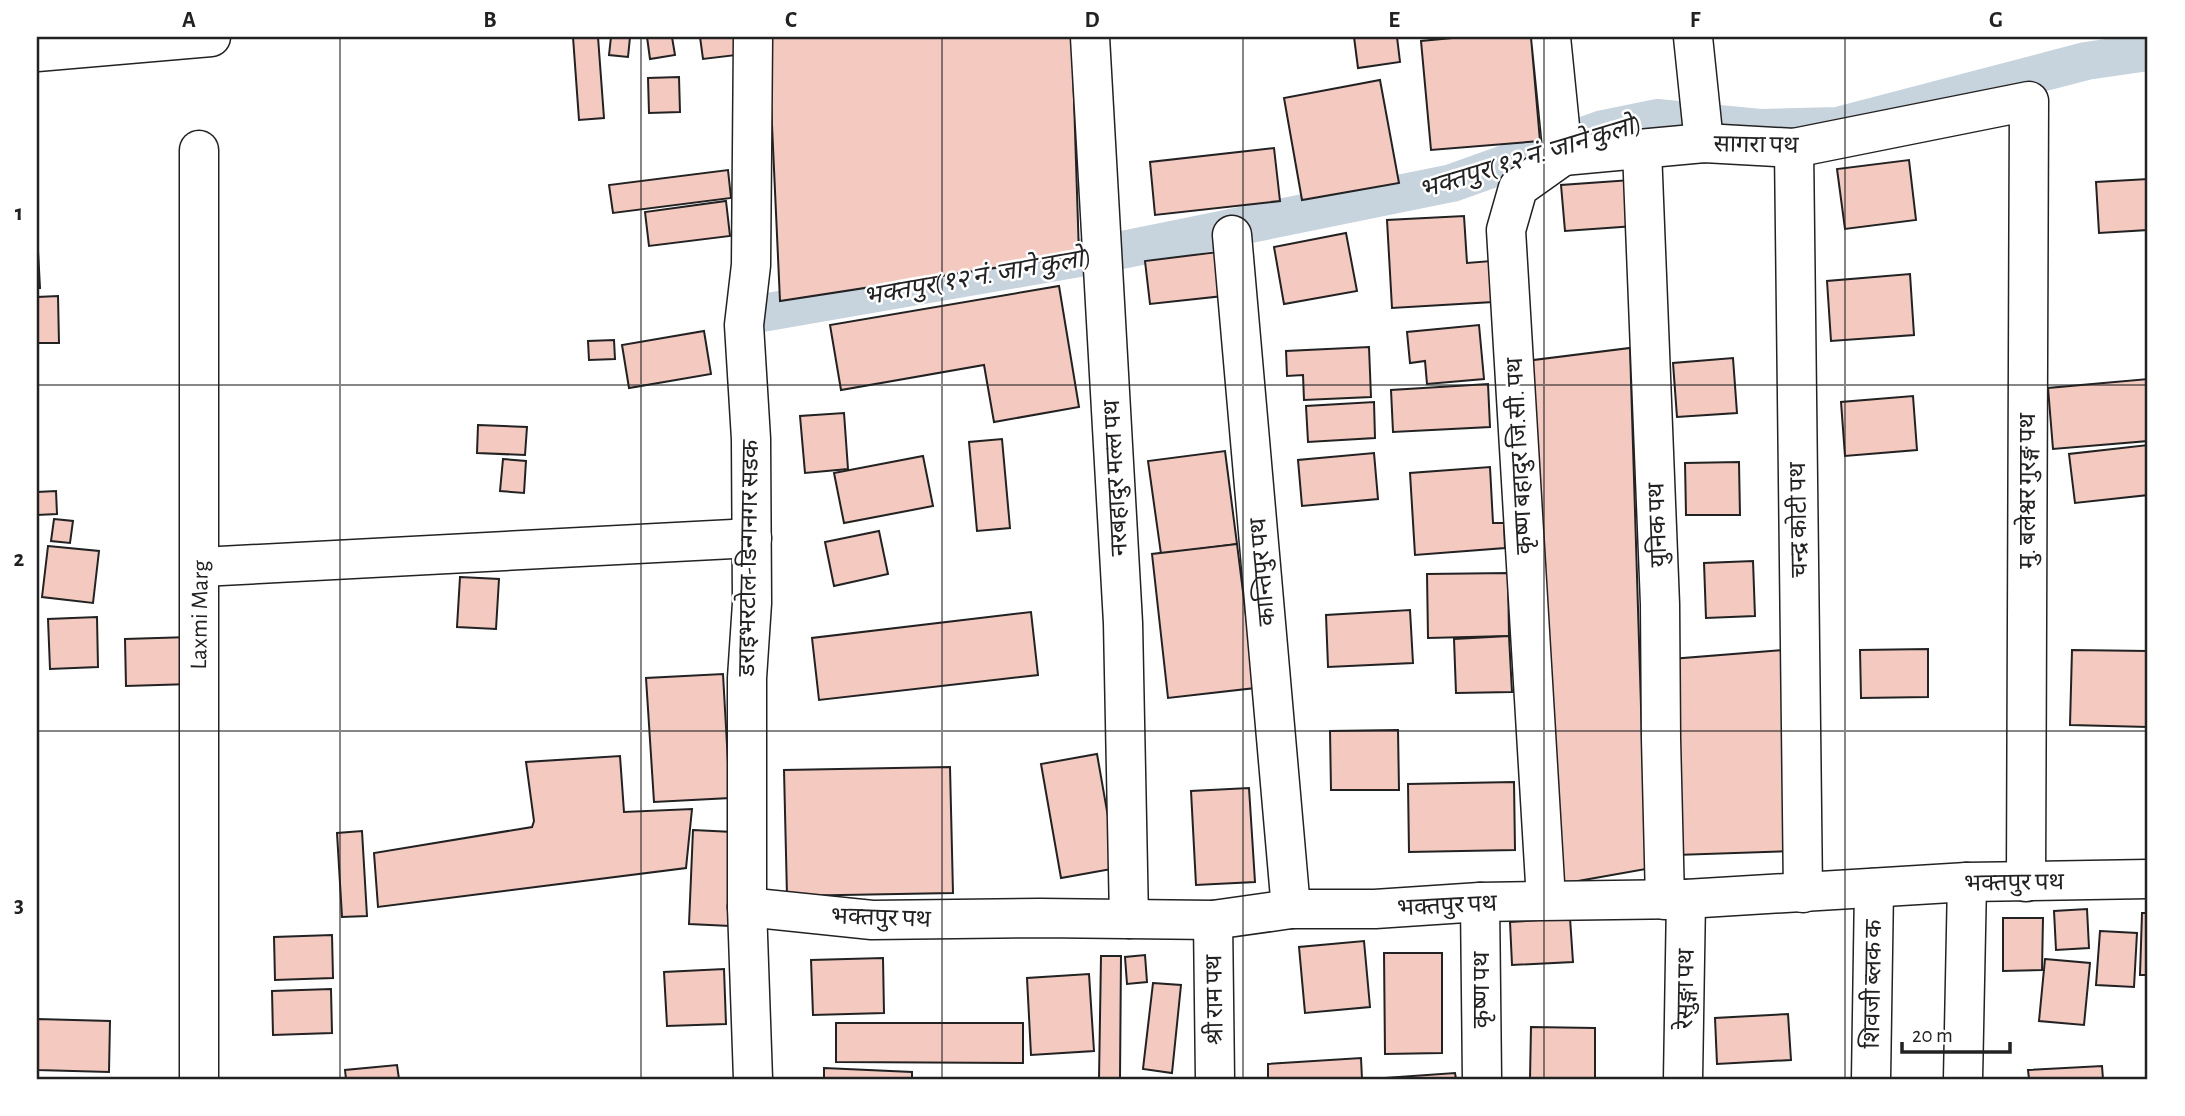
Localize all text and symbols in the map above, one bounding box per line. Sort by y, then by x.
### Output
text: A [182,9,196,32]
text: B [483,9,497,32]
text: C [785,9,797,32]
text: D [1084,9,1100,32]
text: E [1388,9,1400,32]
text: F [1690,9,1701,32]
text: G [1989,9,2003,32]
water label: भक्तपुर(१२ नं. जाने कुलो) [1415,108,1645,205]
street label: सागरा पथ [1713,132,1799,158]
text: 1 [15,202,23,225]
water label: भक्तपुर(१२ नं. जाने कुलो) [861,241,1094,312]
street label: कृष्ण बहादुर जि.सी. पथ [1500,356,1539,555]
street label: नरबहादुर मल्ल पथ [1100,398,1134,557]
street label: मु. बलेश्वर गुरङ्ग पथ [2013,413,2042,569]
street label: डराइभरटोल-डिन्गनगर सडक [732,439,763,678]
street label: चन्द्र कोटी पथ [1783,461,1812,578]
street label: युनिक पथ [1642,481,1673,568]
street label: कान्तिपुर पथ [1243,516,1282,627]
text: 2 [14,548,25,571]
street label: Laxmi Marg [187,560,213,670]
street label: भक्तपुर पथ [1964,870,2065,898]
street label: भक्तपुर पथ [1397,891,1498,923]
text: 3 [14,894,24,917]
street label: भक्तपुर पथ [831,904,932,934]
street label: शिवजी ब्लक क [1857,919,1886,1049]
street label: रेसुङ्गा पथ [1670,948,1701,1031]
street label: कृष्ण पथ [1470,951,1496,1028]
street label: श्री राम पथ [1199,954,1228,1045]
scale bar [1902,1011,2010,1055]
text: 20 m [1912,1025,1953,1046]

